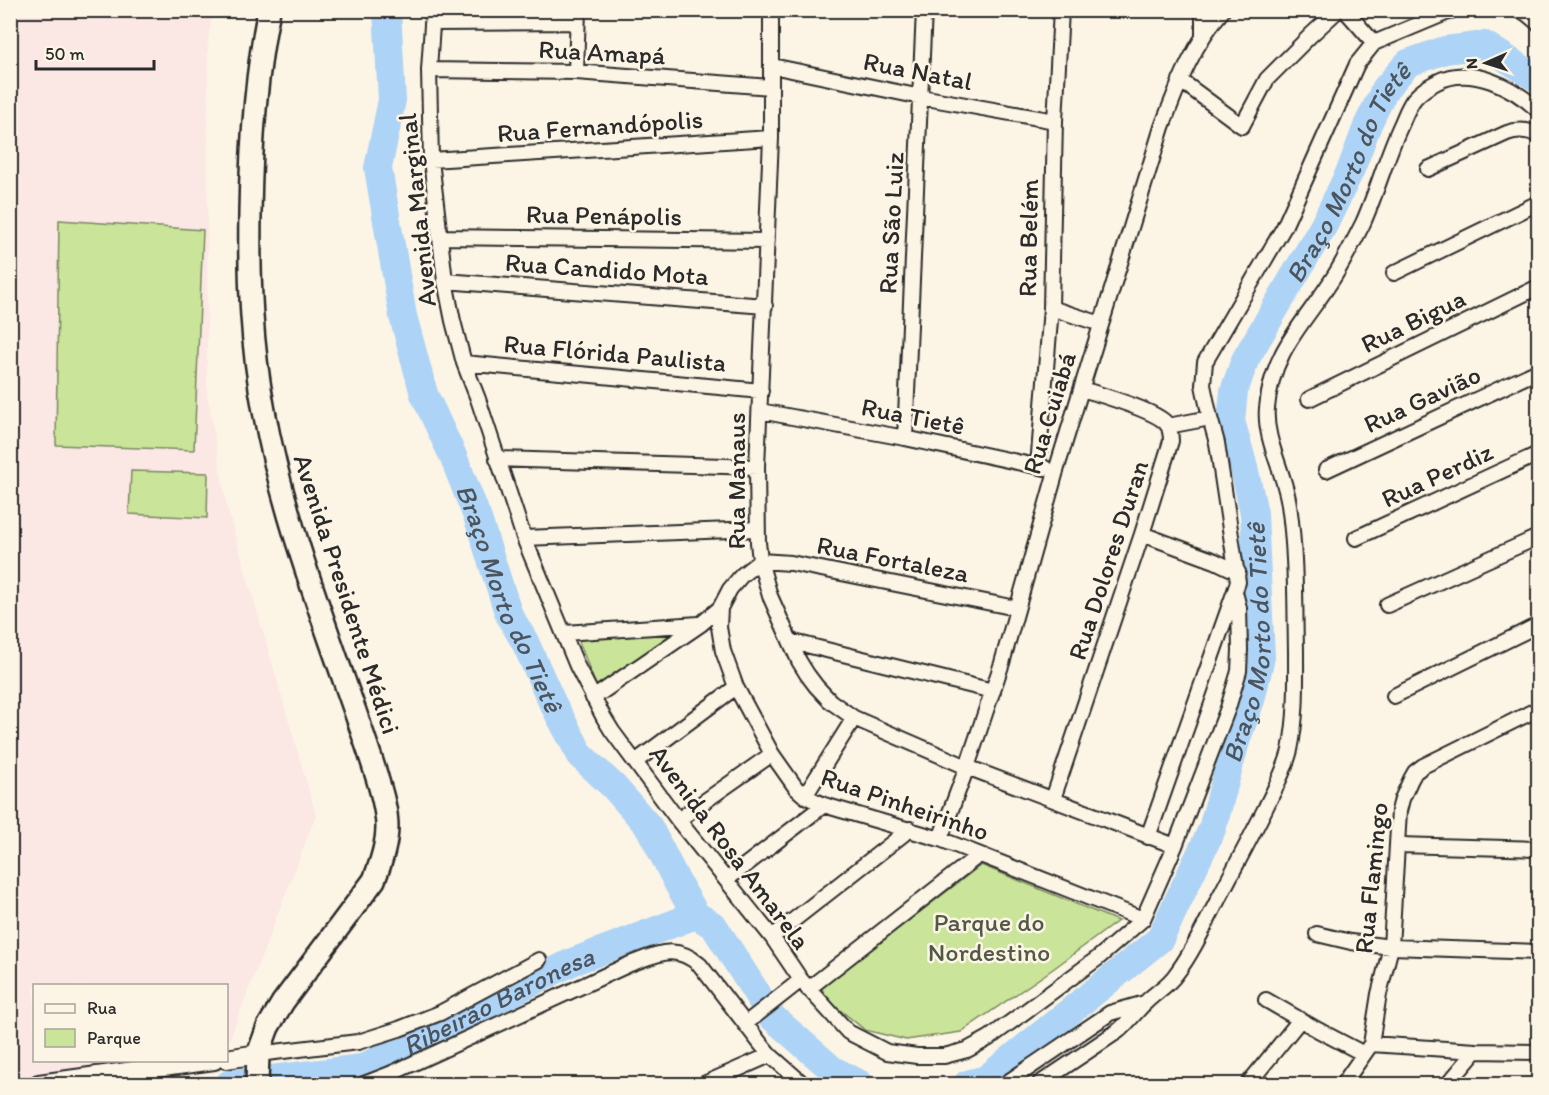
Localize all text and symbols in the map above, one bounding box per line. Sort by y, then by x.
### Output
scale bar [36,33,154,71]
street label: Rua Amapá [538,33,667,71]
north arrow [1456,33,1516,93]
text: 50 m [45,43,85,65]
street label: Rua Natal [861,45,975,97]
water label: Braço Morto do Tietê [1277,54,1419,288]
text: N [1462,58,1481,70]
street label: Rua Fernandópolis [496,103,704,149]
street label: Avenida Marginal [391,112,443,308]
street label: Rua São Luiz [871,151,911,295]
street label: Rua Belém [1011,178,1045,297]
street label: Rua Penápolis [526,198,682,232]
street label: Rua Candido Mota [504,246,710,292]
street label: Rua Bigua [1356,282,1471,360]
street label: Rua Flórida Paulista [502,327,728,379]
street label: Rua Cuiabá [1015,347,1083,478]
street label: Rua Gavião [1358,358,1486,440]
street label: Rua Tietê [859,390,967,442]
street label: Rua Manaus [720,412,752,550]
street label: Rua Perdiz [1376,435,1498,515]
street label: Avenida Presidente Médici [287,450,407,738]
street label: Rua Dolores Duran [1061,456,1155,664]
water label: Braço Morto do Tietê [449,479,572,720]
water label: Braço Morto do Tietê [1215,520,1278,766]
street label: Rua Fortaleza [814,529,972,590]
street label: Avenida Rosa Amarela [643,738,817,956]
street label: Rua Pinheirinho [817,760,993,848]
street label: Rua Flamingo [1347,801,1395,955]
park label: Parque do Nordestino [928,906,1050,968]
water label: Ribeirão Baronesa [397,939,599,1061]
legend [33,984,228,1062]
text: Rua [87,997,117,1019]
text: Parque [87,1027,141,1049]

